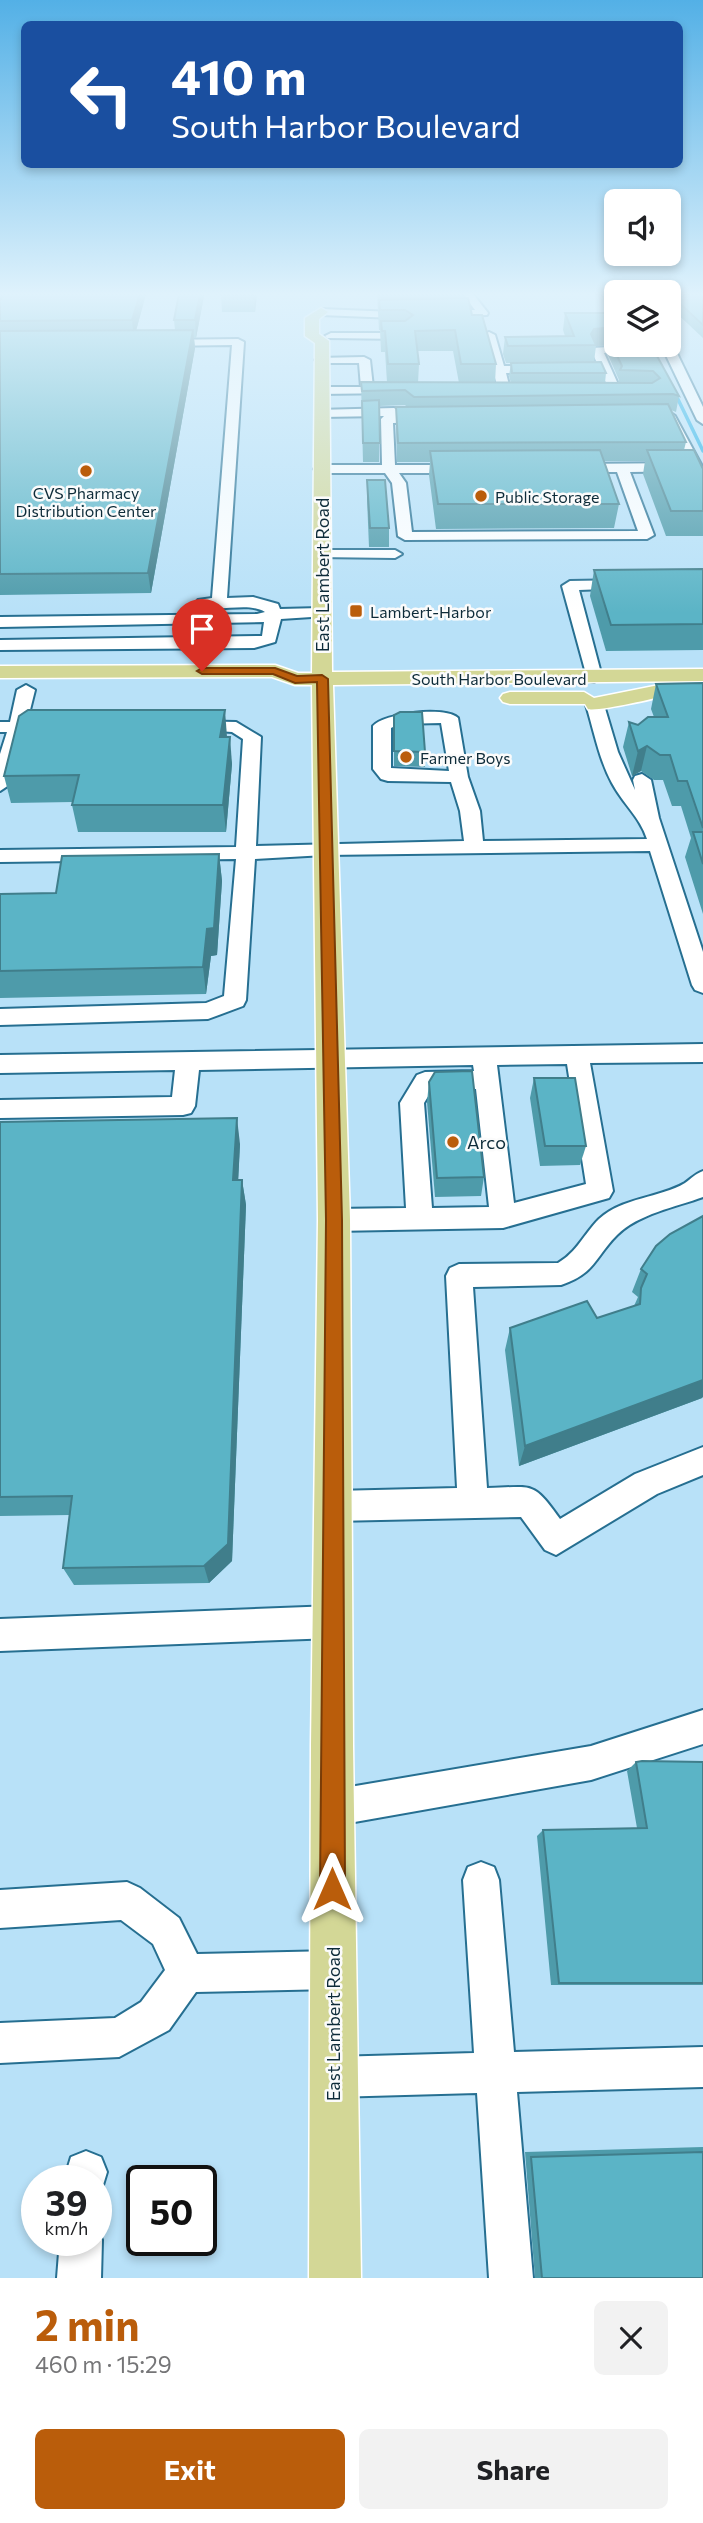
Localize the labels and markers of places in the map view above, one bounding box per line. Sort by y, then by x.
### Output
marker: CVS Pharmacy Distribution Center [78,463,94,479]
place label: CVS Pharmacy Distribution Center [16,483,157,520]
place label: Public Storage [495,487,599,506]
marker: Public Storage [473,488,489,504]
pin [172,599,232,671]
place label: Lambert-Harbor [370,602,492,621]
marker: Lambert-Harbor [348,603,364,619]
place label: Farmer Boys [420,748,511,767]
marker: Farmer Boys [398,749,414,765]
place label: Arco [467,1131,506,1153]
marker: Arco [445,1134,461,1150]

